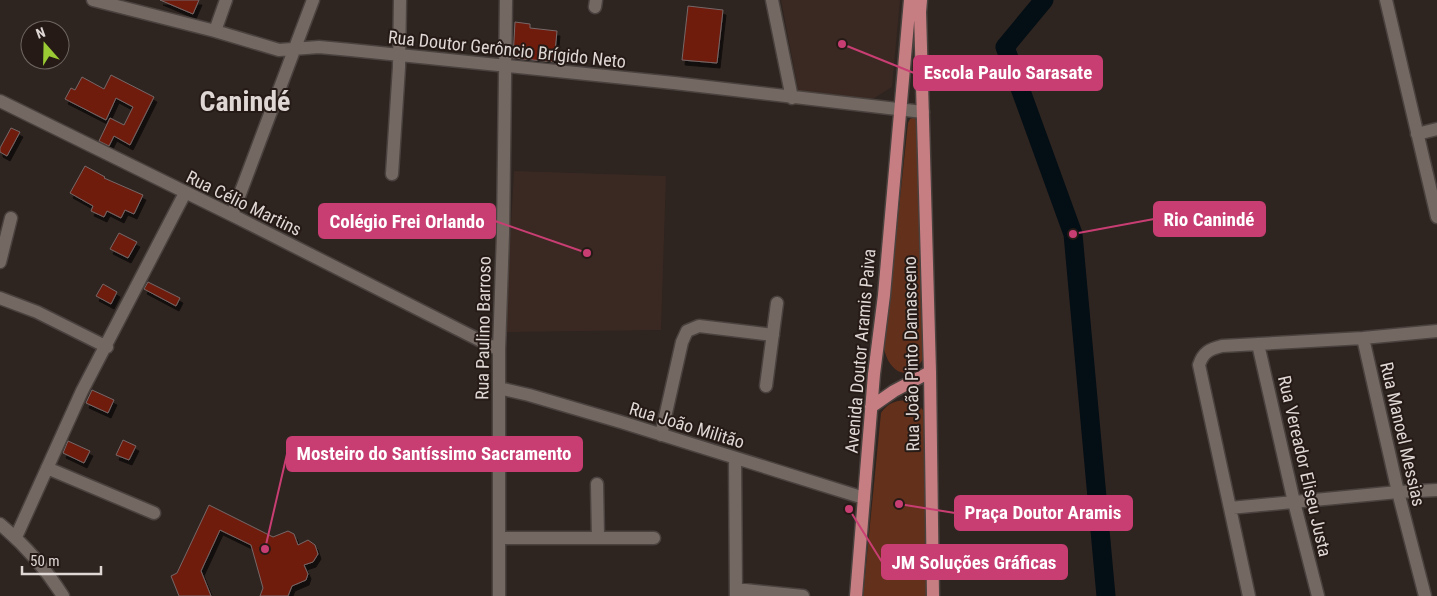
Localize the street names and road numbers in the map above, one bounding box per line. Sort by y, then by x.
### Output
street label: Rua Doutor Gerôncio Brígido Neto [387,26,627,72]
street label: Rua Célio Martins [183,166,305,240]
street label: Avenida Doutor Aramis Paiva [841,248,879,454]
street label: Rua Paulino Barroso [471,256,495,400]
street label: Rua João Pinto Damasceno [899,256,923,452]
street label: Rua Manoel Messias [1376,360,1430,508]
street label: Rua Vereador Eliseu Justa [1274,373,1336,559]
street label: Rua João Militão [627,397,747,453]

